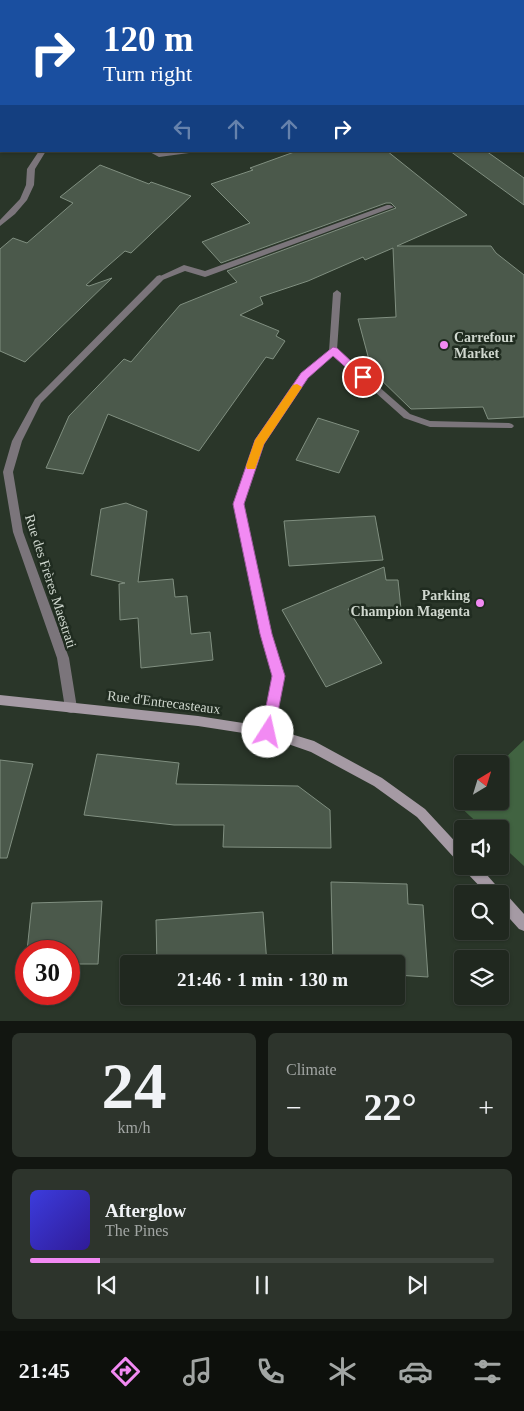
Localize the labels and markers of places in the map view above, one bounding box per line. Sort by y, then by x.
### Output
place label: Carrefour Market [454,330,515,361]
marker: Carrefour Market [438,339,450,351]
pin [342,356,384,398]
place label: Parking Champion Magenta [351,588,470,619]
marker: Parking Champion Magenta [474,597,486,609]

